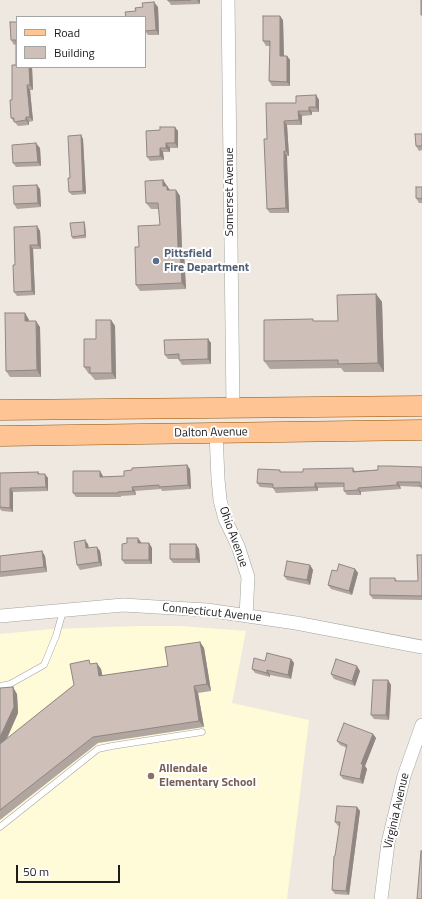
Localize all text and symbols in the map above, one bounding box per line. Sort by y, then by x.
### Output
legend [16,16,146,68]
text: Road [54,23,80,42]
text: Building [54,43,95,62]
street label: Somerset Avenue [223,147,237,237]
place label: Pittsfield Fire Department [164,247,249,275]
marker: Pittsfield Fire Department [151,256,161,266]
street label: Dalton Avenue [174,425,248,441]
street label: Ohio Avenue [215,505,251,569]
street label: Connecticut Avenue [162,601,262,625]
place label: Allendale Elementary School [159,762,256,790]
marker: Allendale Elementary School [146,771,156,781]
street label: Virginia Avenue [381,772,413,850]
scale bar [18,857,122,883]
text: 50 m [23,862,49,881]

